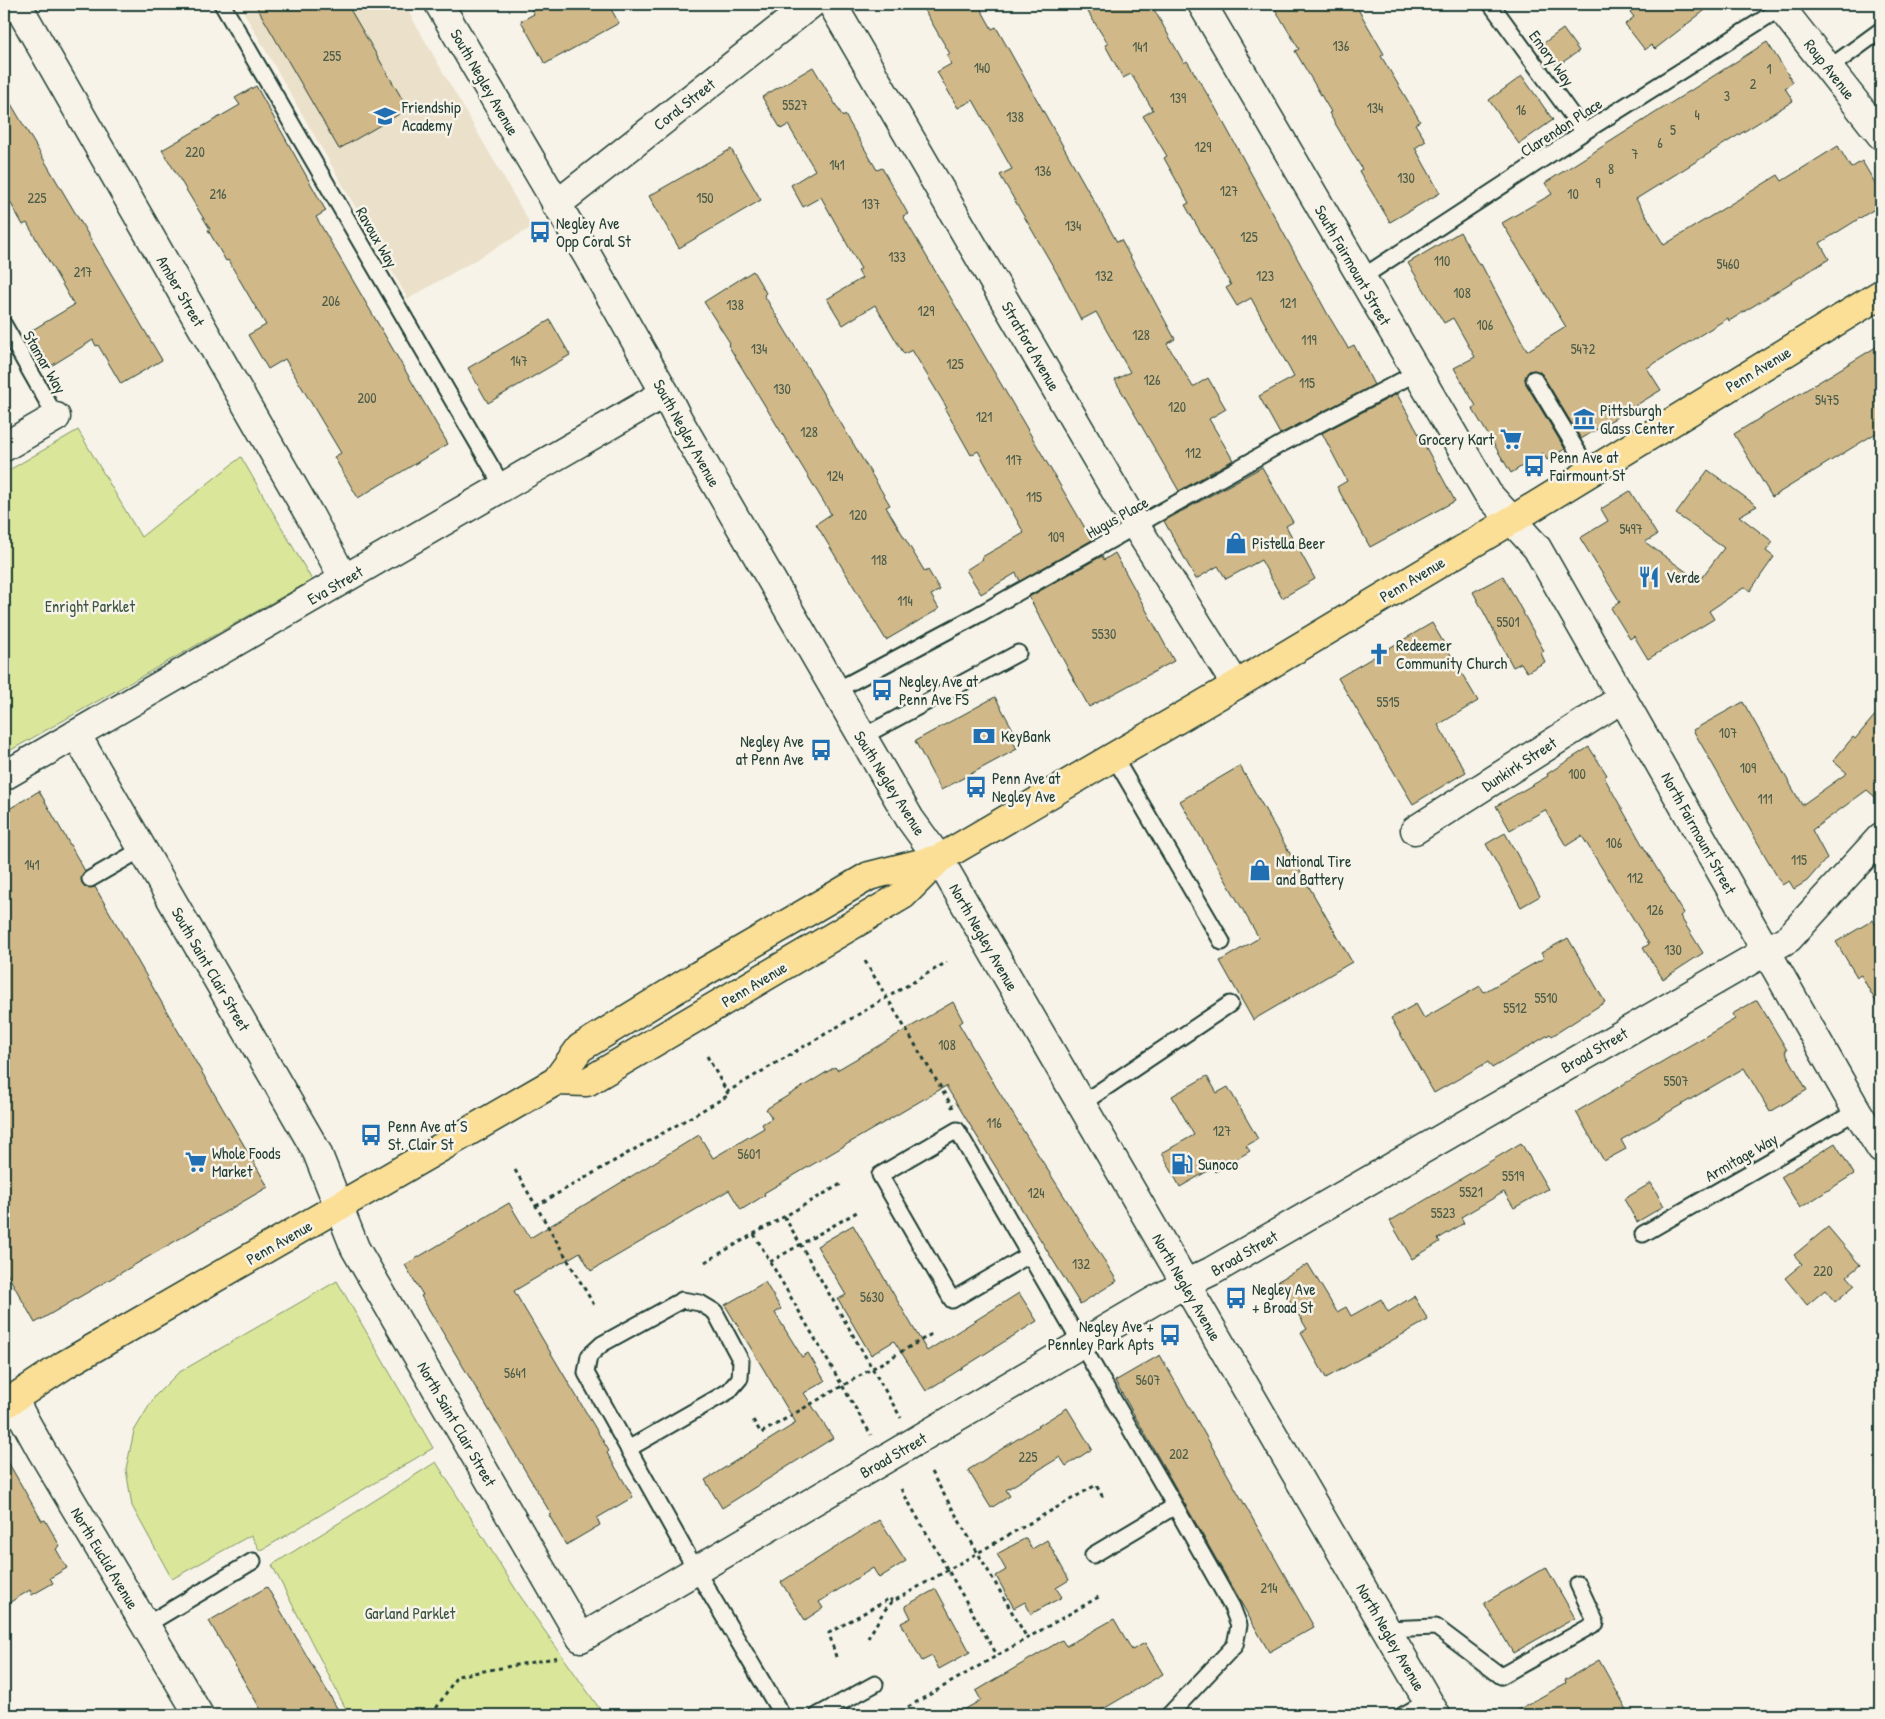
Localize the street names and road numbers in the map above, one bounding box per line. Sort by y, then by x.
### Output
street label: South Negley Avenue [446,25,525,140]
street label: Emory Way [1524,26,1580,91]
street label: Roup Avenue [1799,34,1861,104]
street label: Coral Street [649,73,720,135]
street label: Clarendon Place [1516,92,1607,162]
street label: South Fairmount Street [1310,201,1397,330]
street label: Ravoux Way [351,203,403,272]
street label: Amber Street [152,251,210,331]
street label: Stratford Avenue [997,297,1066,395]
street label: Stamar Way [18,327,72,398]
street label: Penn Avenue [1721,341,1795,397]
street label: South Negley Avenue [648,375,726,491]
street label: Hugus Place [1082,491,1153,543]
street label: Penn Avenue [1375,551,1449,607]
street label: Eva Street [303,560,367,610]
street label: South Negley Avenue [849,726,931,840]
street label: Dunkirk Street [1477,731,1561,796]
street label: North Fairmount Street [1656,768,1742,898]
street label: North Negley Avenue [944,879,1024,995]
street label: South Saint Clair Street [167,903,256,1035]
street label: Penn Avenue [717,956,791,1012]
street label: Broad Street [1556,1022,1632,1078]
street label: Armitage Way [1701,1127,1781,1187]
street label: Penn Avenue [242,1214,317,1270]
street label: Broad Street [1206,1225,1282,1281]
street label: North Negley Avenue [1147,1229,1227,1345]
street label: North Saint Clair Street [412,1358,502,1491]
street label: Broad Street [855,1427,931,1483]
street label: North Euclid Avenue [66,1503,144,1614]
street label: North Negley Avenue [1351,1579,1431,1695]

